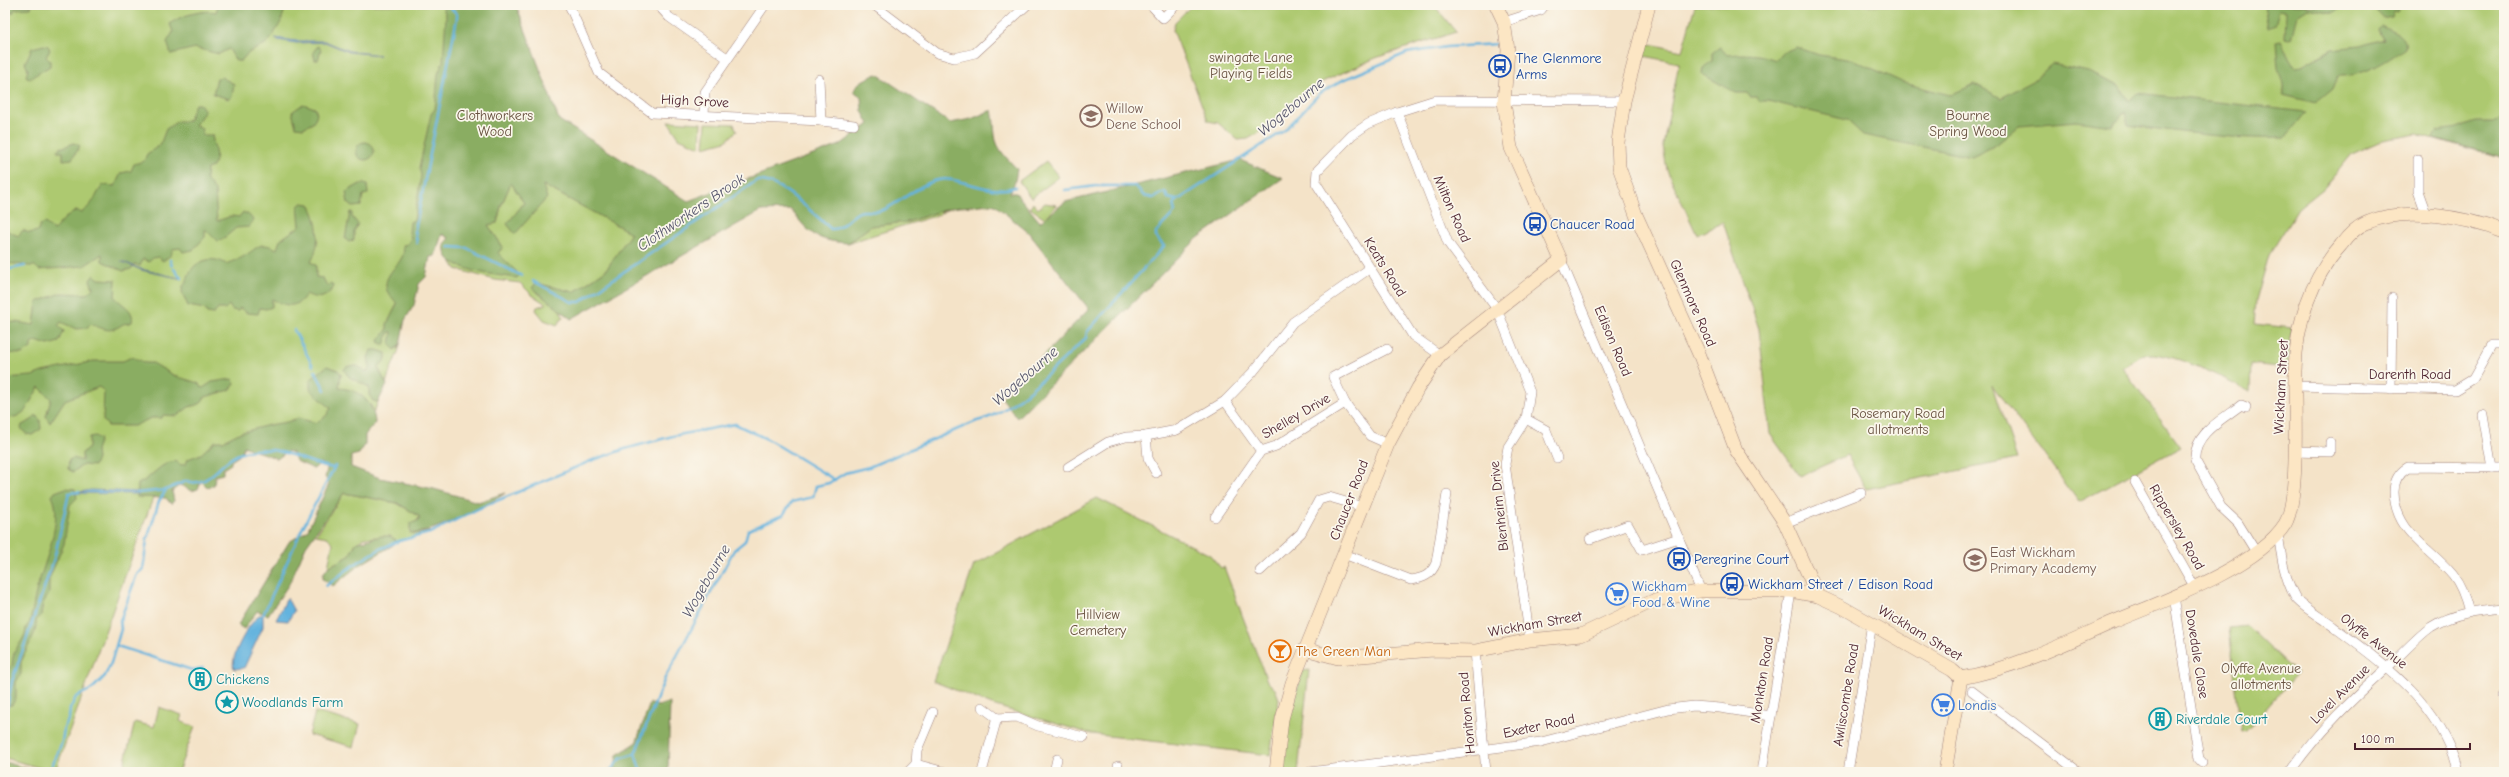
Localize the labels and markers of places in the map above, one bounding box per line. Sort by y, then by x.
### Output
place label: The Glenmore Arms [1516,50,1602,83]
bus stop icon: The Glenmore Arms [1487,53,1513,79]
place label: Willow Dene School [1106,100,1181,133]
school or university icon: Willow Dene School [1078,103,1104,129]
bus stop icon: Chaucer Road [1522,211,1548,237]
place label: Chaucer Road [1550,216,1635,233]
place label: East Wickham Primary Academy [1990,544,2097,577]
bus stop icon: Peregrine Court [1666,546,1692,572]
school or university icon: East Wickham Primary Academy [1962,547,1988,573]
place label: Peregrine Court [1694,551,1790,568]
bus stop icon: Wickham Street / Edison Road [1719,571,1745,597]
place label: Wickham Street / Edison Road [1748,576,1933,593]
place label: Wickham Food & Wine [1632,578,1710,611]
supermarket icon: Wickham Food & Wine [1604,581,1630,607]
bar icon: The Green Man [1267,638,1293,664]
place label: The Green Man [1296,643,1391,660]
building icon: Chickens [187,666,213,692]
place label: Chickens [216,671,269,688]
place icon: Woodlands Farm [214,689,240,715]
supermarket icon: Londis [1930,692,1956,718]
place label: Woodlands Farm [242,694,343,711]
place label: Londis [1958,697,1997,714]
building icon: Riverdale Court [2147,706,2173,732]
place label: Riverdale Court [2176,711,2268,728]

